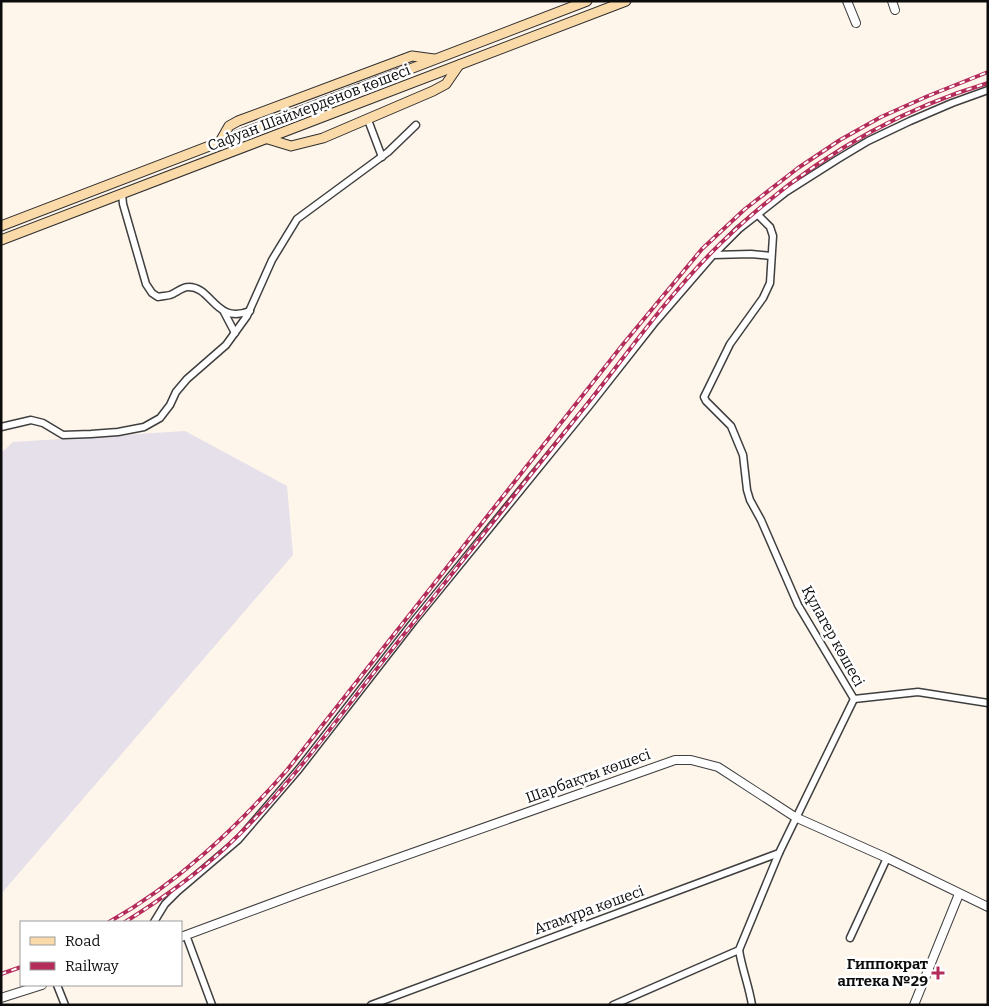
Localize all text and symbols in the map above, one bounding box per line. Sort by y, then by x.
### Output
street label: Сафуан Шаймерденов көшесі [205,61,413,155]
street label: Құлагер көшесі [798,582,868,690]
street label: Шарбақты көшесі [523,745,653,807]
street label: Атамұра көшесі [532,882,647,938]
legend [20,921,182,986]
text: Road [65,932,100,950]
place label: Гиппократ аптека №29 [837,955,929,990]
text: Railway [65,957,119,975]
marker: Гиппократ аптека №29 [932,967,944,979]

